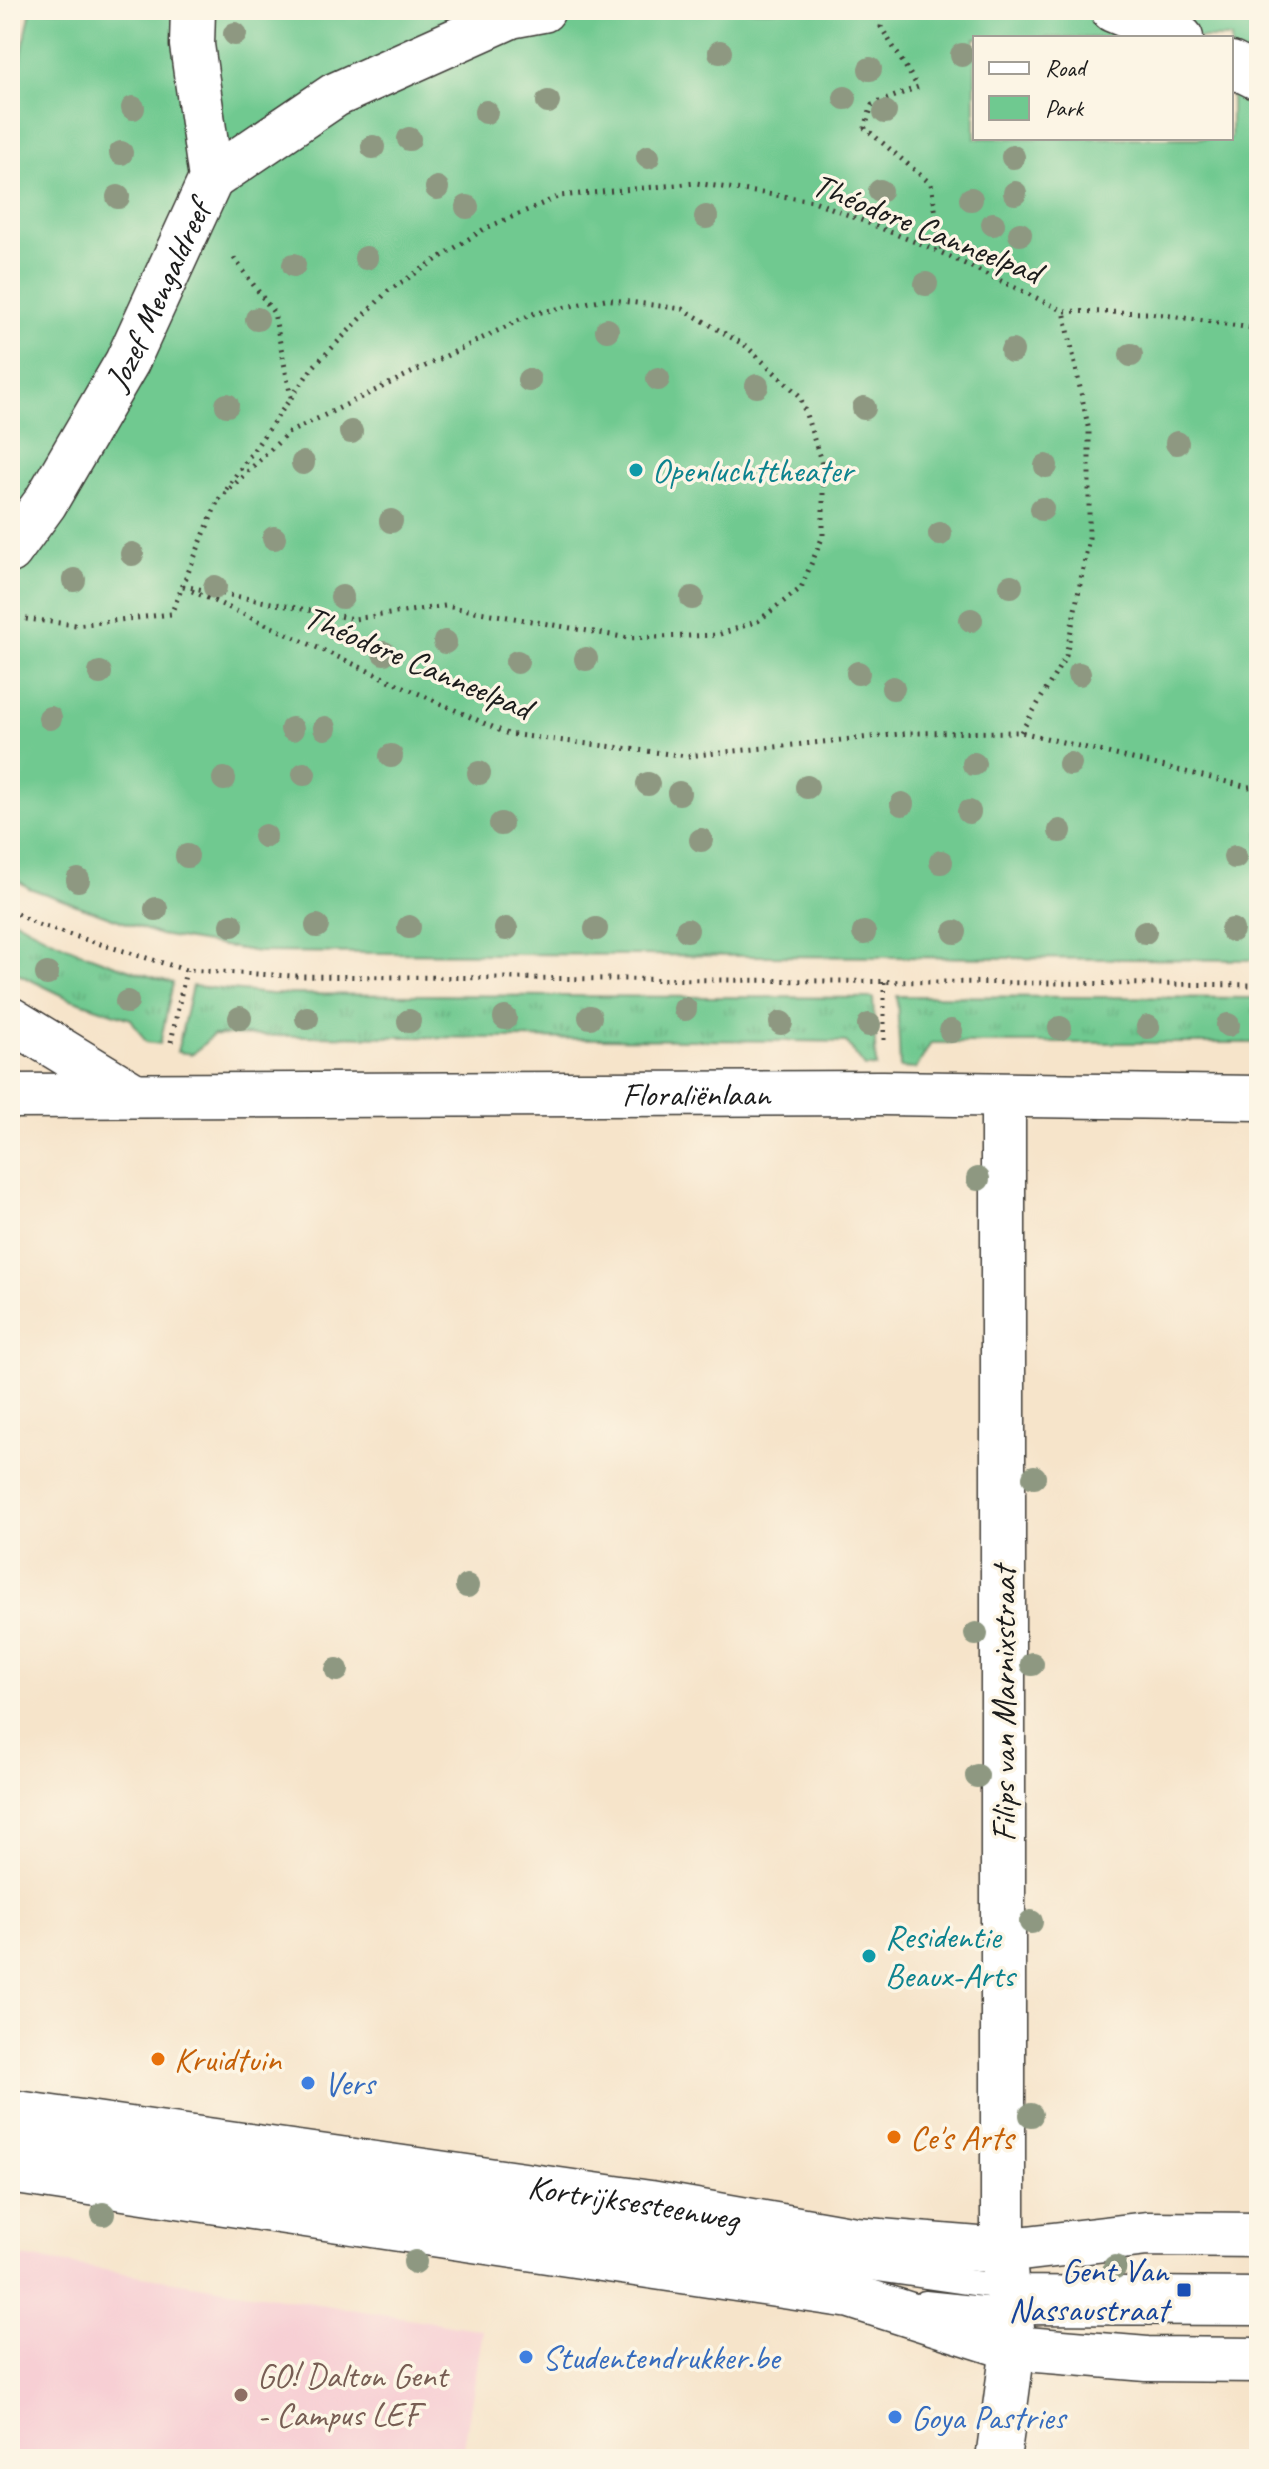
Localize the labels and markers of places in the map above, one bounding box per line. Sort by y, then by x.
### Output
place label: Openluchttheater [652,449,856,492]
marker: Openluchttheater [627,461,645,479]
place label: Residentie Beaux-Arts [885,1915,1018,1997]
marker: Residentie Beaux-Arts [860,1947,878,1965]
place label: Kruidtuin [174,2038,283,2081]
marker: Kruidtuin [149,2050,167,2068]
place label: Vers [324,2062,377,2105]
marker: Vers [299,2074,317,2092]
place label: Ce's Arts [910,2116,1016,2159]
marker: Ce's Arts [885,2128,903,2146]
place label: Gent Van Nassaustraat [1009,2249,1173,2331]
marker: Gent Van Nassaustraat [1175,2281,1193,2299]
place label: Studentendrukker.be [542,2336,782,2379]
marker: Studentendrukker.be [517,2348,535,2366]
place label: GO! Dalton Gent - Campus LEF [257,2354,451,2436]
marker: GO! Dalton Gent - Campus LEF [232,2386,250,2404]
place label: Goya Pastries [911,2396,1068,2439]
marker: Goya Pastries [886,2408,904,2426]

